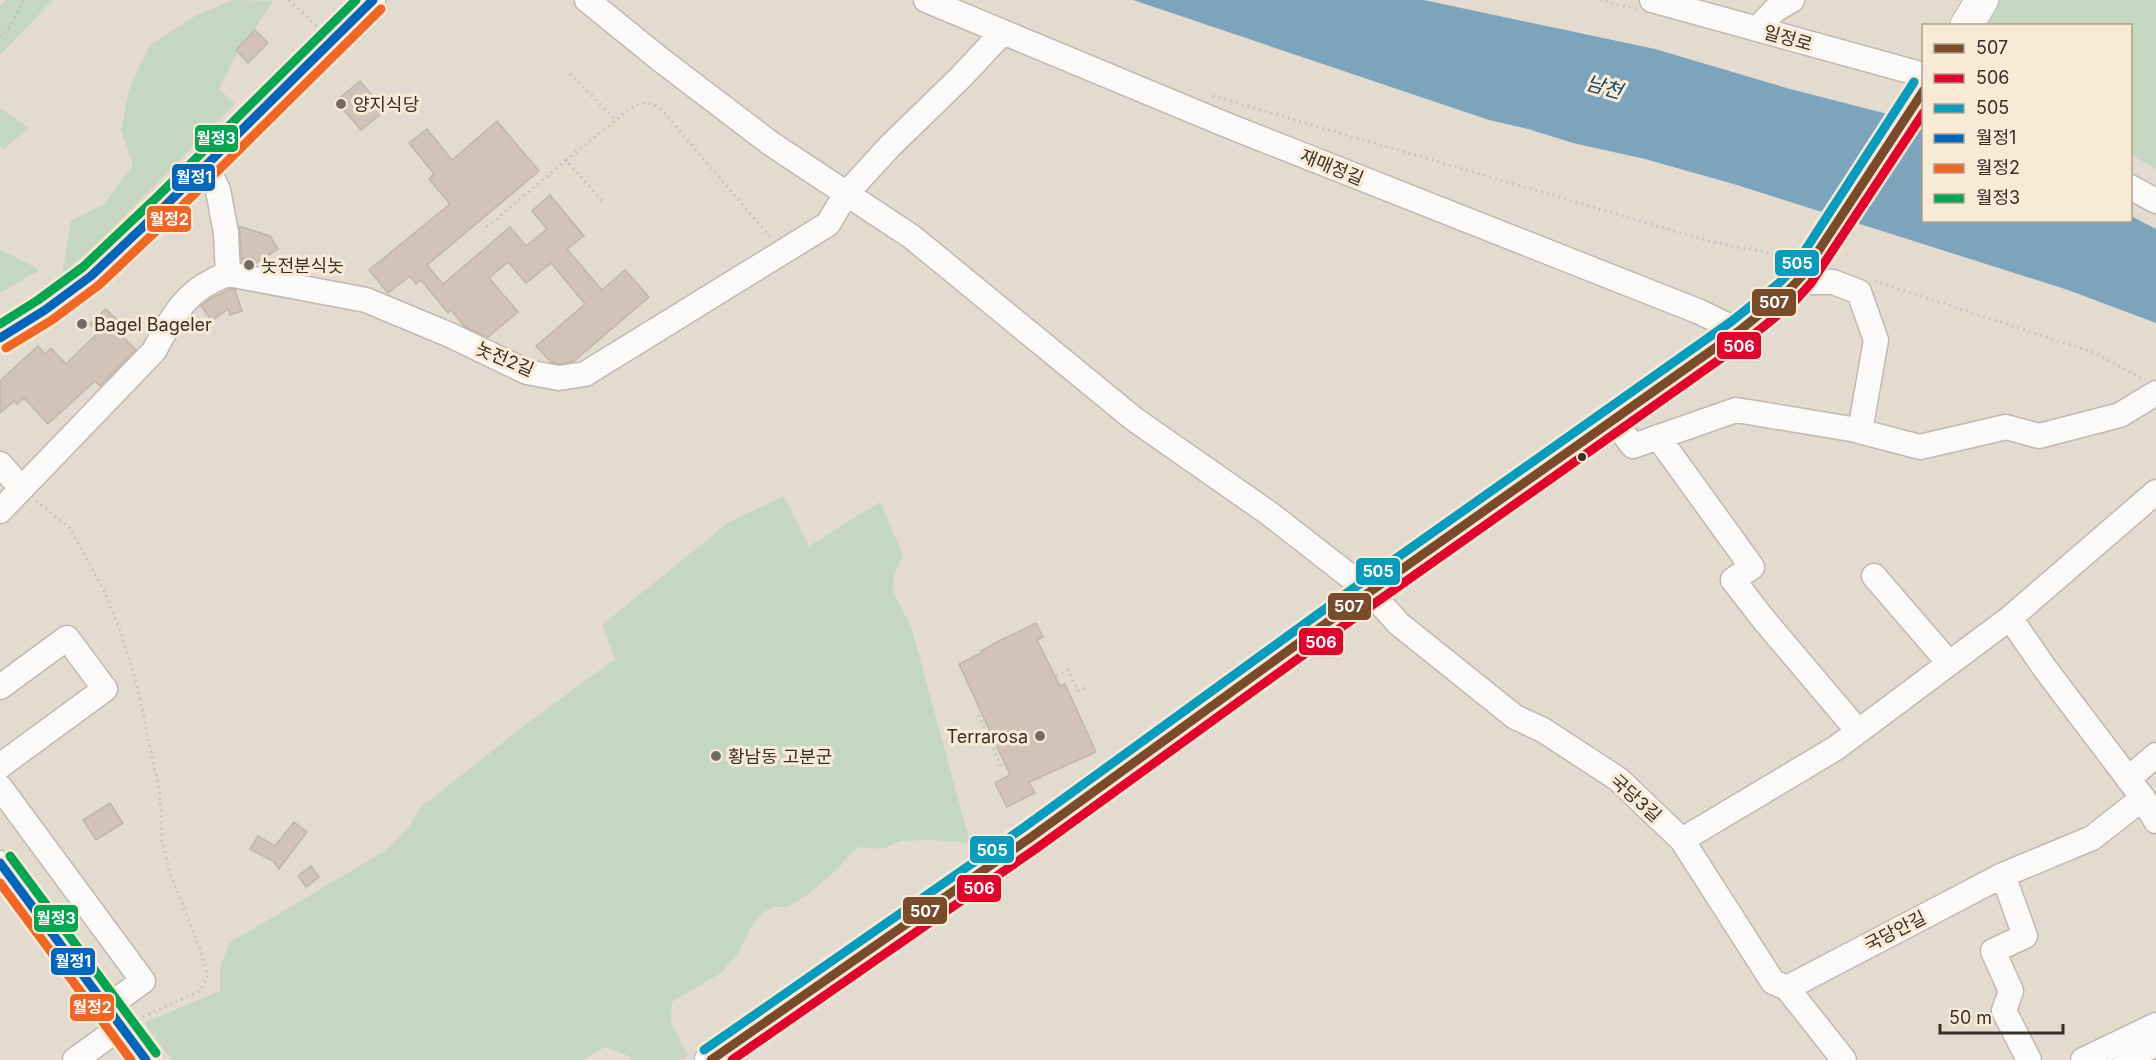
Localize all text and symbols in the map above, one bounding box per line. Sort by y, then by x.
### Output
street label: 일정로 [1761,21,1815,55]
legend [1922,24,2132,222]
text: 507 [1976,37,2008,58]
text: 506 [1976,67,2009,88]
water label: 남천 [1583,70,1627,104]
place label: 양지식당 [353,94,419,115]
marker: 양지식당 [334,97,348,111]
text: 505 [1976,97,2009,118]
line badge: 월정3 [194,124,239,153]
text: 월정1 [1976,127,2016,148]
text: 월정3 [196,128,236,148]
street label: 재매정길 [1297,145,1367,189]
text: 월정2 [1976,157,2020,178]
line badge: 월정1 [171,163,216,192]
text: 월정1 [176,167,212,187]
text: 월정3 [1976,187,2020,208]
line badge: 월정2 [146,205,192,233]
text: 월정2 [149,209,189,229]
line badge: 505 [1774,249,1820,277]
text: 505 [1781,253,1813,273]
place label: 놋전분식놋 [261,255,344,276]
marker: 놋전분식놋 [242,258,256,272]
line badge: 507 [1751,288,1797,317]
text: 507 [1759,292,1789,312]
place label: Bagel Bageler [94,314,212,335]
marker: Bagel Bageler [75,317,89,331]
line badge: 506 [1716,331,1762,360]
text: 506 [1723,336,1755,356]
street label: 놋전2길 [473,337,537,381]
unlabelled marker [1576,451,1588,463]
line badge: 505 [1355,557,1401,586]
text: 505 [1362,561,1394,581]
line badge: 507 [1327,592,1372,621]
text: 507 [1334,596,1364,616]
line badge: 506 [1298,627,1344,656]
text: 506 [1305,632,1337,652]
place label: Terrarosa [946,726,1028,747]
marker: Terrarosa [1033,729,1047,743]
place label: 황남동 고분군 [728,746,832,767]
marker: 황남동 고분군 [709,749,723,763]
street label: 국당3길 [1606,770,1666,826]
line badge: 505 [969,835,1015,864]
text: 505 [976,840,1008,860]
line badge: 506 [956,874,1002,903]
text: 506 [963,878,995,898]
line badge: 507 [902,896,948,925]
text: 507 [910,901,940,921]
line badge: 월정3 [33,904,79,933]
street label: 국당안길 [1861,907,1929,955]
text: 월정3 [36,908,76,928]
line badge: 월정1 [50,947,96,976]
text: 월정1 [55,951,91,971]
line badge: 월정2 [69,993,115,1022]
text: 월정2 [72,997,112,1017]
scale bar [1940,997,2063,1035]
text: 50 m [1949,1007,1992,1028]

